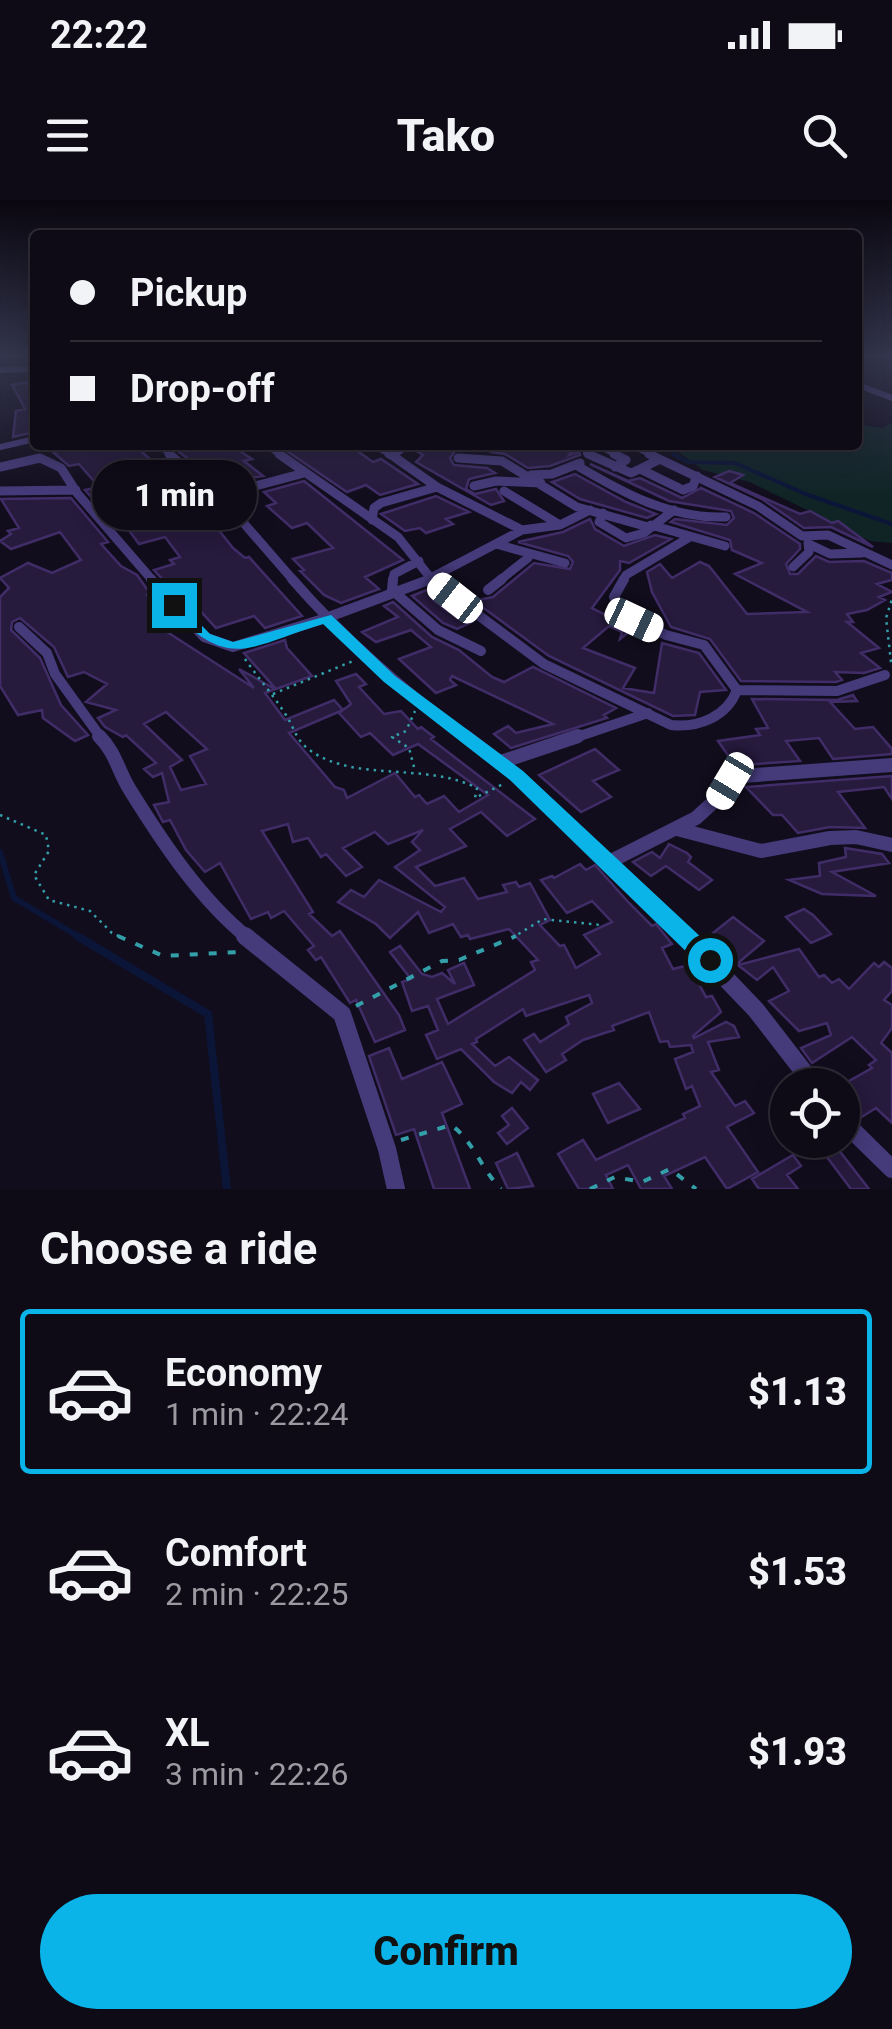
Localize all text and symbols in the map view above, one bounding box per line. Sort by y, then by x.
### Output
text: 22:22 [50,13,148,57]
icon: menu [40,108,95,163]
icon: search [797,108,852,163]
text: Tako [397,109,495,162]
text: Pickup [130,271,247,315]
text: Drop-off [130,367,275,411]
callout: 1 min [91,460,256,530]
text: 1 min [134,476,215,514]
car [422,568,488,628]
route end [152,583,197,628]
car [600,594,668,646]
car [702,748,758,814]
route start [688,938,733,983]
map controls [770,1068,860,1158]
button: locate [770,1068,860,1158]
text: Choose a ride [40,1222,317,1275]
icon: car [45,1347,135,1437]
text: Economy [165,1351,322,1395]
text: $1.13 [748,1370,847,1414]
text: 1 min · 22:24 [165,1395,348,1433]
icon: car [45,1527,135,1617]
text: Comfort [165,1531,307,1575]
text: $1.53 [748,1550,847,1594]
text: 2 min · 22:25 [165,1575,348,1613]
icon: car [45,1707,135,1797]
text: XL [165,1711,210,1755]
text: $1.93 [748,1730,847,1774]
text: 3 min · 22:26 [165,1755,348,1793]
button: Confirm [40,1894,852,2009]

